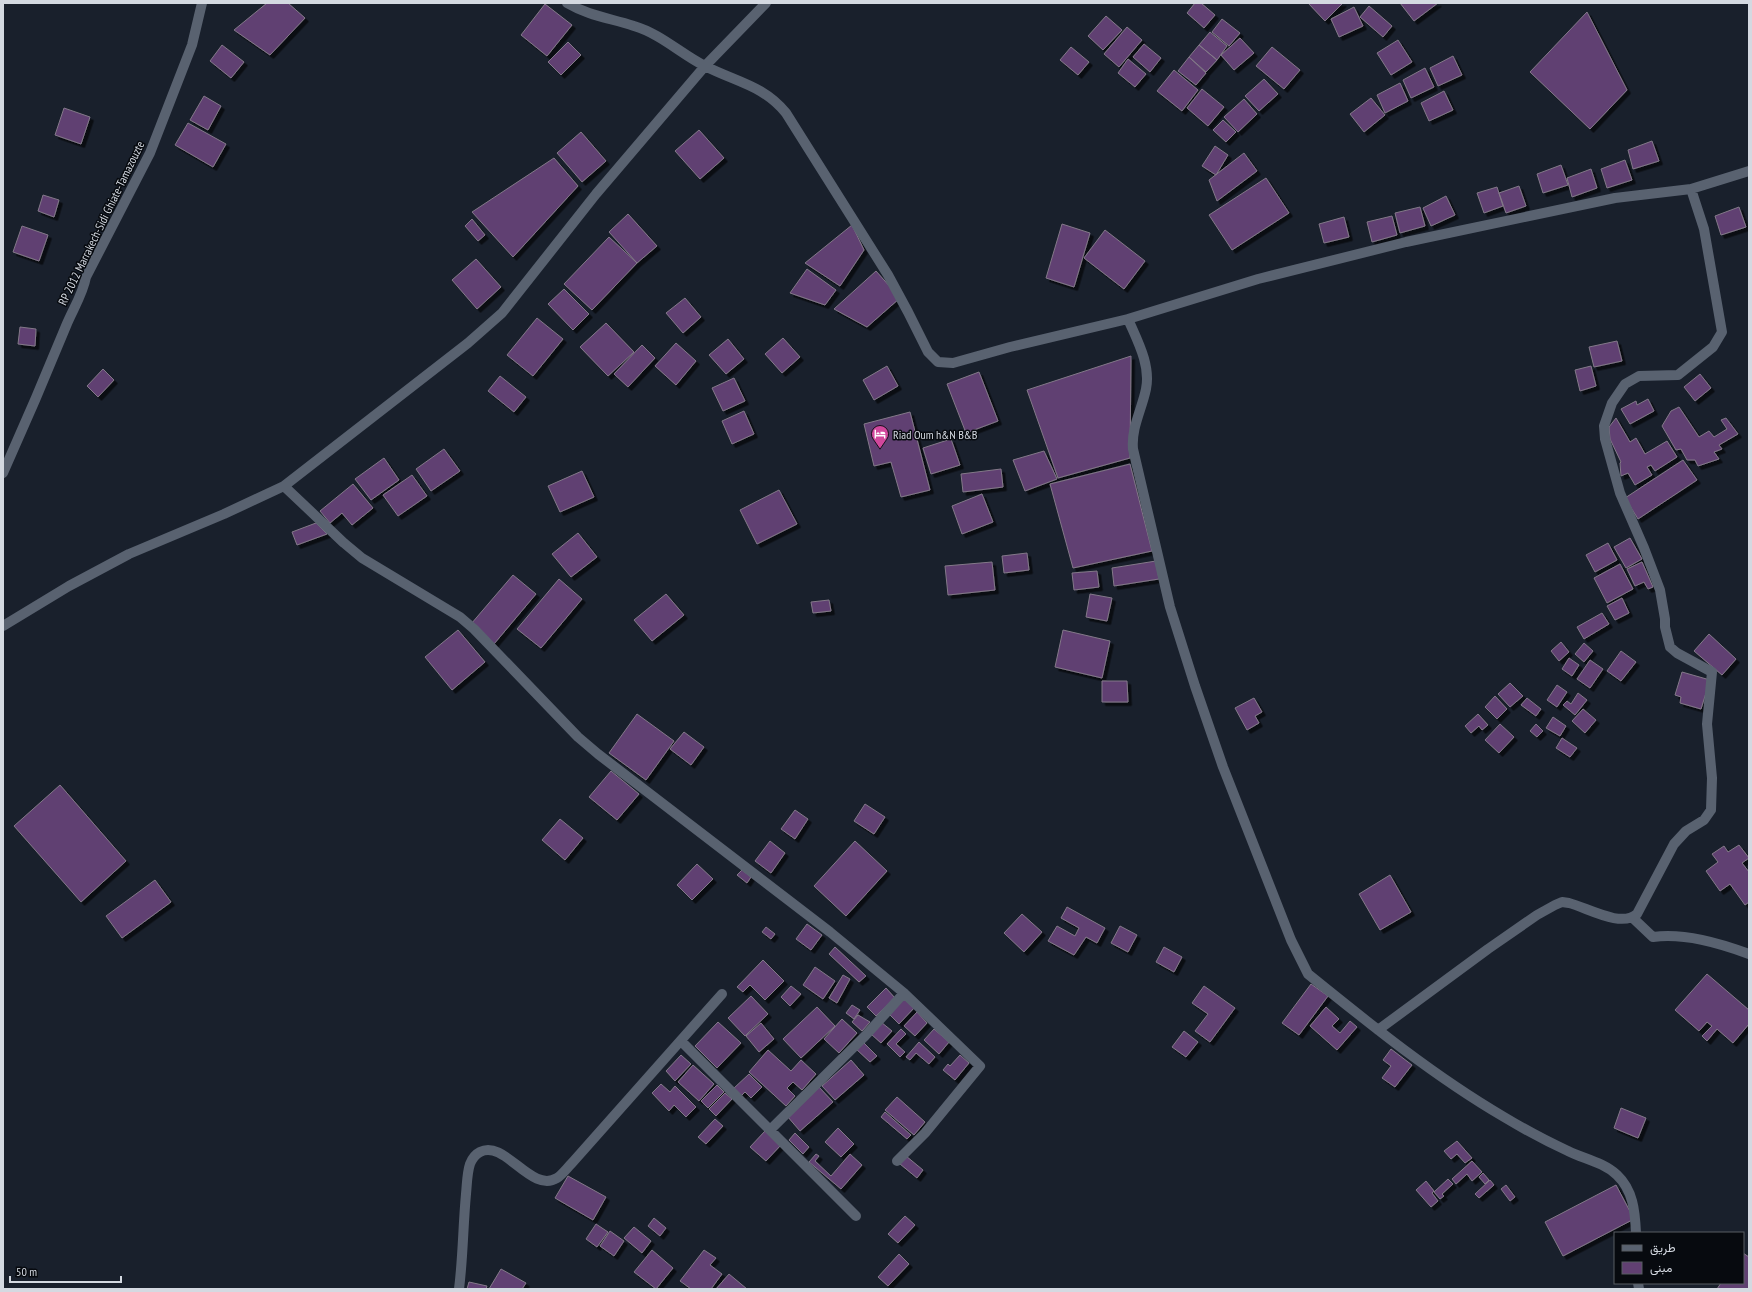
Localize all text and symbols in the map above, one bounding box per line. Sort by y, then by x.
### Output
street label: RP 2012 Marrakech-Sidi Ghiate-Tamazouzte [55,138,147,307]
hotel icon: Riad Oum h&N B&B [870,424,890,449]
place label: Riad Oum h&N B&B [893,427,978,442]
legend [1614,1232,1744,1284]
text: طريق [1650,1240,1676,1256]
scale bar [10,1258,121,1284]
text: مبنى [1650,1260,1672,1276]
text: 50 m [16,1264,37,1279]

